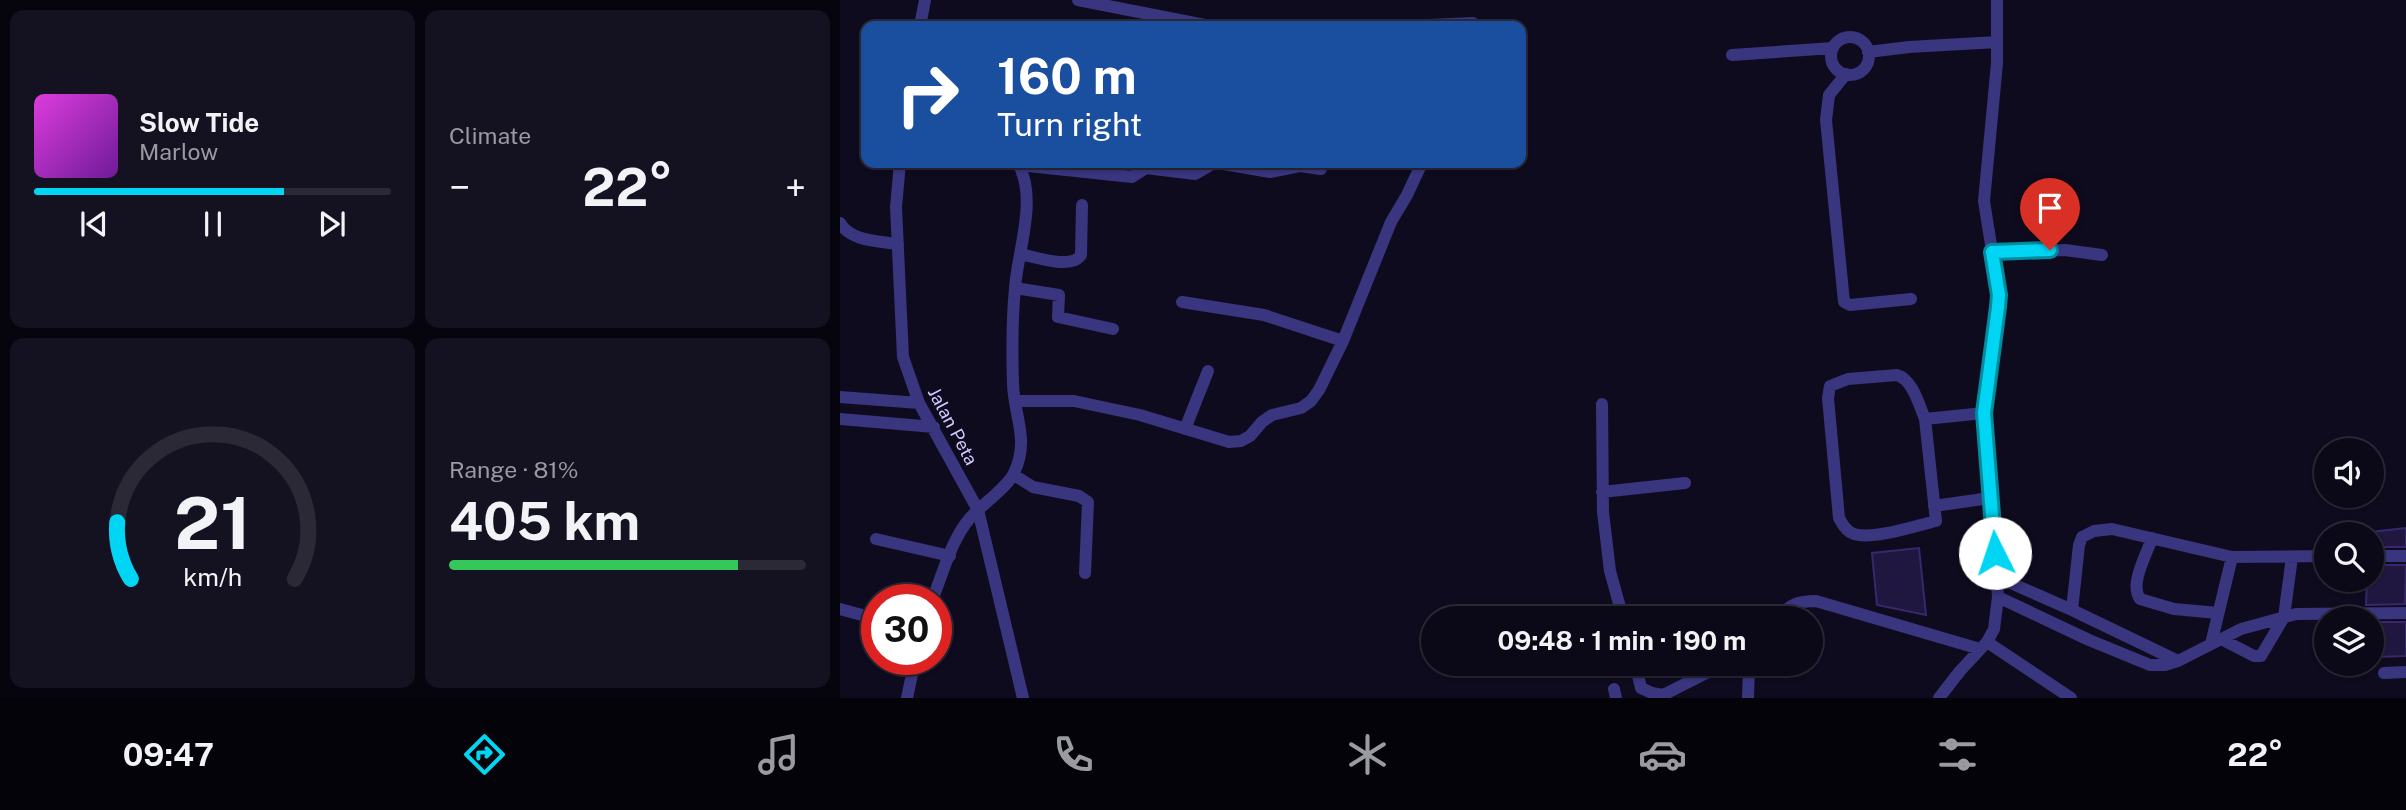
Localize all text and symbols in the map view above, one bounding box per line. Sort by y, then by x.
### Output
text: 160 m [997,47,1137,105]
icon: right [882,49,973,140]
text: Turn right [997,106,1142,143]
text: Slow Tide [139,107,259,138]
text: Climate [449,122,531,149]
text: Marlow [139,138,218,165]
text: 22° [582,157,673,218]
text: − [449,165,470,210]
text: + [785,165,806,210]
pin [2020,178,2080,250]
icon: arrive [2031,189,2069,227]
icon: previous [75,205,113,243]
icon: pause [194,205,232,243]
icon: next [313,205,351,243]
street label: Jalan Peta [924,384,982,468]
map controls [2314,438,2384,676]
button: sound [2314,438,2384,508]
text: Range · 81% [449,456,578,483]
text: 21 [174,480,251,565]
text: 405 km [449,491,640,552]
position arrow [1958,516,2032,590]
button: search [2314,522,2384,592]
text: km/h [183,562,242,592]
speed limit sign: 30 [861,584,952,675]
button: layers [2314,606,2384,676]
text: 09:48 · 1 min · 190 m [1498,625,1746,656]
icon: directions [460,730,509,779]
icon: music [754,730,803,779]
icon: phone [1049,730,1098,779]
icon: climate [1343,730,1392,779]
icon: car [1638,730,1687,779]
icon: filters [1933,730,1982,779]
text: 09:47 [123,736,214,773]
text: 22° [2227,736,2283,773]

